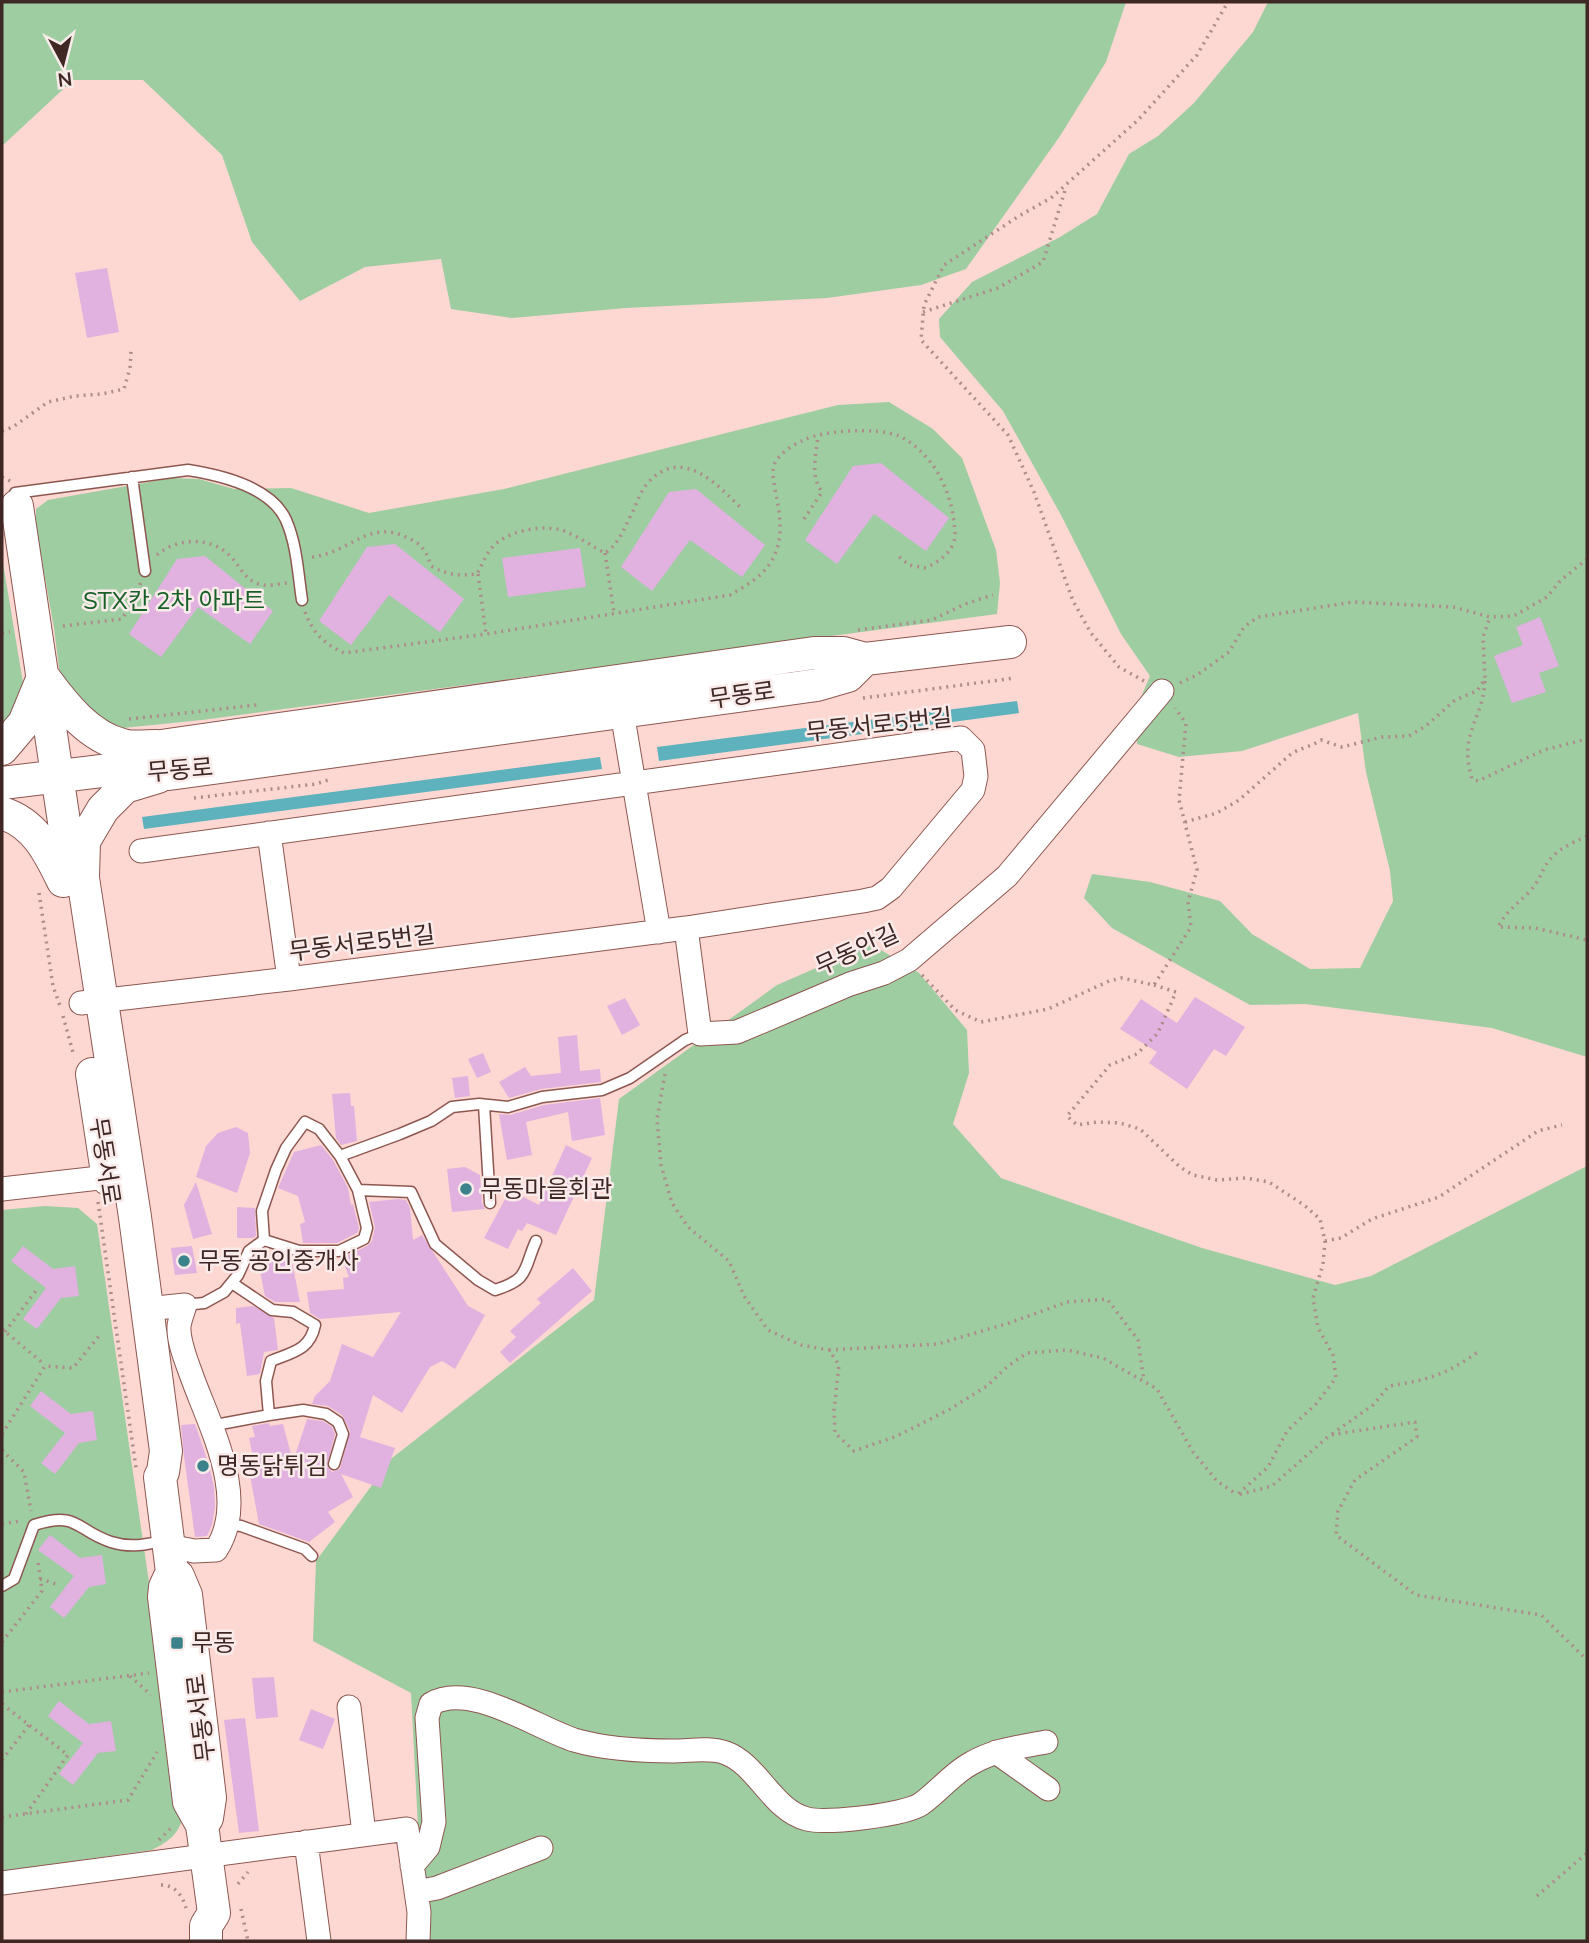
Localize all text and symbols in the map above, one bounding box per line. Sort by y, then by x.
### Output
north arrow [28,28,98,98]
text: N [56,67,74,93]
park label: STX칸 2차 아파트 [83,585,265,615]
street label: 무동로 [707,675,777,713]
street label: 무동서로5번길 [804,701,954,747]
street label: 무동로 [146,751,214,787]
street label: 무동안길 [810,917,903,981]
street label: 무동서로5번길 [287,918,437,966]
street label: 무동서로 [84,1115,128,1207]
place label: 무동마을회관 [480,1173,612,1203]
marker: 무동마을회관 [458,1181,474,1197]
place label: 무동 공인중개사 [198,1245,359,1275]
marker: 무동 공인중개사 [176,1253,192,1269]
place label: 명동닭튀김 [217,1450,327,1480]
marker: 명동닭튀김 [195,1458,211,1474]
place label: 무동 [191,1627,235,1657]
marker: 무동 [169,1635,185,1651]
street label: 무동서로 [180,1672,220,1764]

